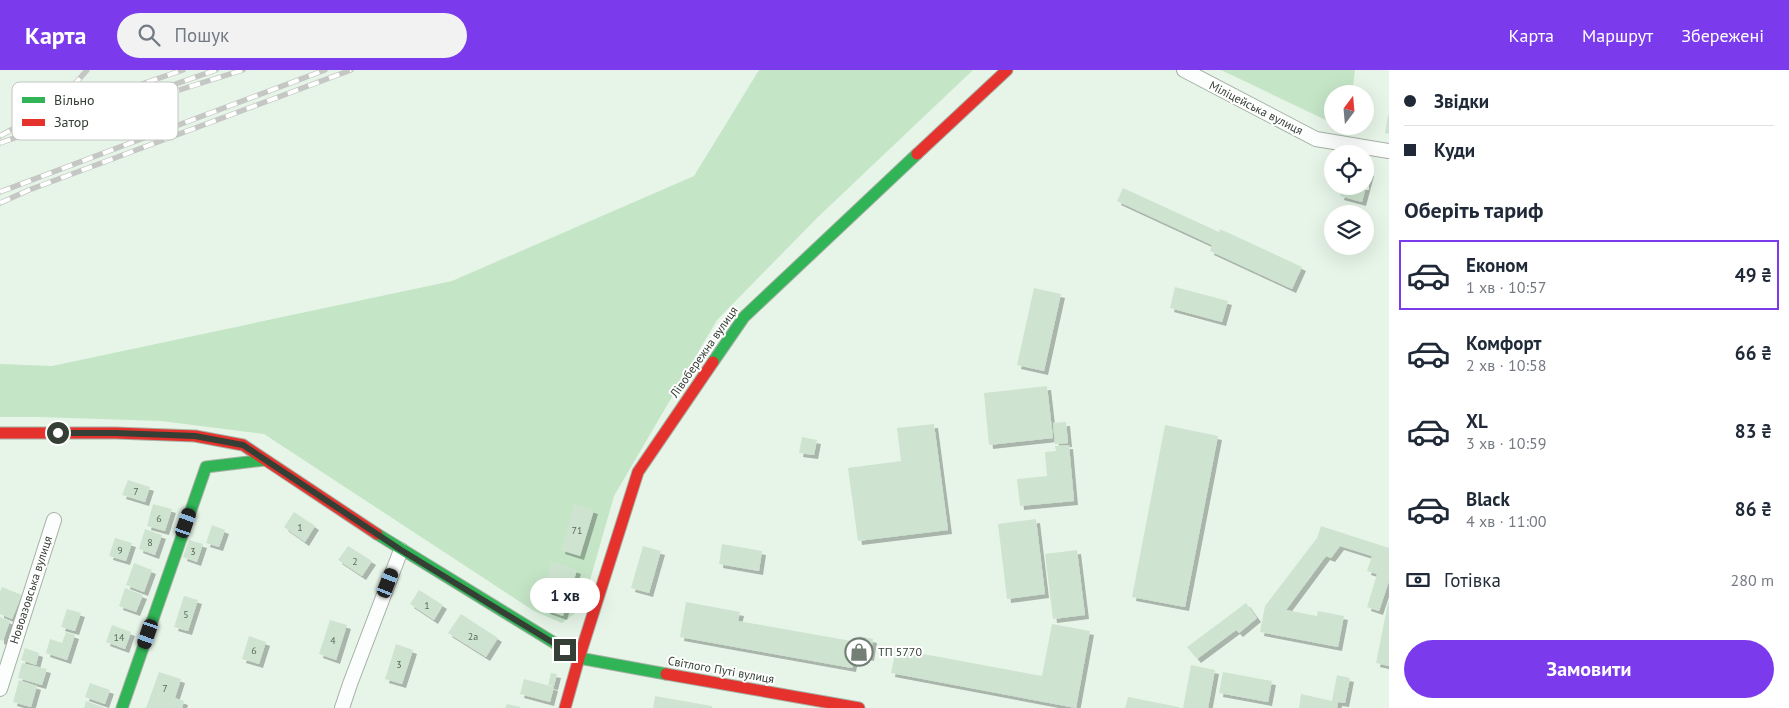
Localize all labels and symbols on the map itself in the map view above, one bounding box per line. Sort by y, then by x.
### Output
street label: Міліцейська вулиця [1207,77,1306,138]
legend [12,82,178,140]
north arrow [1324,85,1374,135]
text: Вільно [54,91,95,109]
text: Затор [54,113,89,131]
street label: Лівобережна вулиця [666,303,741,401]
route start [47,422,69,444]
house number: 7 [133,485,139,498]
car [174,506,197,540]
house number: 6 [156,512,162,525]
house number: 1 [297,521,303,534]
house number: 71 [572,524,582,537]
street label: Новоазовська вулиця [6,534,55,646]
house number: 8 [147,536,153,549]
house number: 9 [117,544,123,557]
house number: 3 [190,545,196,558]
house number: 2 [352,555,358,568]
car [375,566,400,600]
callout: 1 хв [530,578,600,612]
house number: 1 [424,599,430,612]
house number: 5 [183,608,189,621]
car [136,617,159,651]
house number: 2а [468,630,478,643]
house number: 14 [114,631,125,644]
house number: 4 [330,634,336,647]
shop icon: ТП 5770 [844,637,874,667]
route end [554,639,576,661]
house number: 6 [251,644,257,657]
place label: ТП 5770 [878,644,922,659]
street label: Світлого Путі вулиця [667,653,776,686]
house number: 3 [396,658,402,671]
house number: 7 [162,682,168,695]

